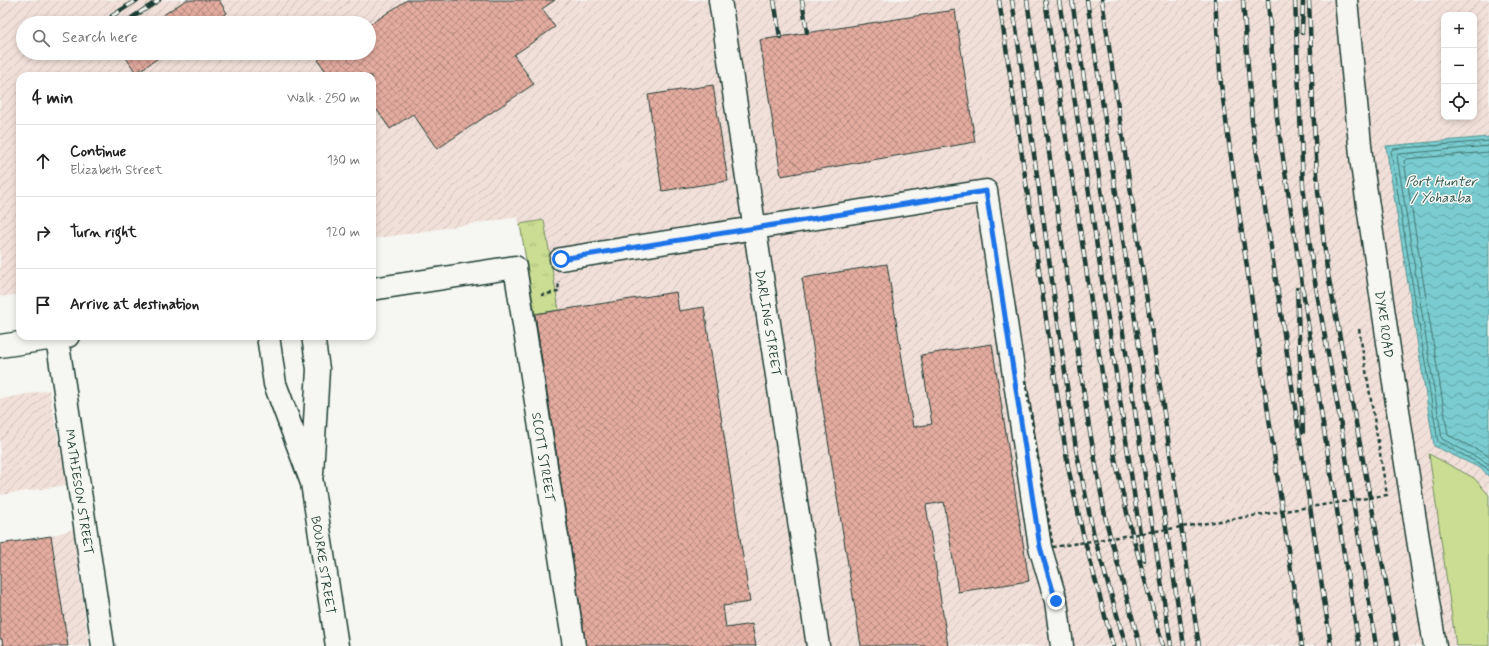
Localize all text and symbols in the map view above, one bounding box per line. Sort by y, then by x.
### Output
map controls [1441,12,1477,120]
button: + [1441,12,1477,48]
search box [16,16,376,60]
icon: search [30,27,52,49]
text: Search here [62,28,138,48]
button: − [1441,48,1477,84]
button: locate [1441,84,1477,120]
text: 4 min [32,87,73,109]
text: Walk · 250 m [287,90,360,107]
text: Continue [70,142,126,162]
icon: ahead [32,150,54,172]
text: 130 m [327,152,360,169]
text: Elizabeth Street [70,162,163,179]
water label: Port Hunter / Yohaaba [1405,173,1479,207]
icon: right [32,222,54,244]
text: Turn right [70,223,137,243]
text: 120 m [326,224,360,241]
route start [552,250,570,268]
street label: DARLING STREET [751,269,784,378]
street label: DYKE ROAD [1370,289,1397,359]
icon: arrive [32,294,54,316]
text: Arrive at destination [70,295,199,315]
street label: SCOTT STREET [527,411,558,505]
street label: MATHIESON STREET [60,428,97,556]
street label: BOURKE STREET [306,515,339,616]
route end [1047,592,1065,610]

